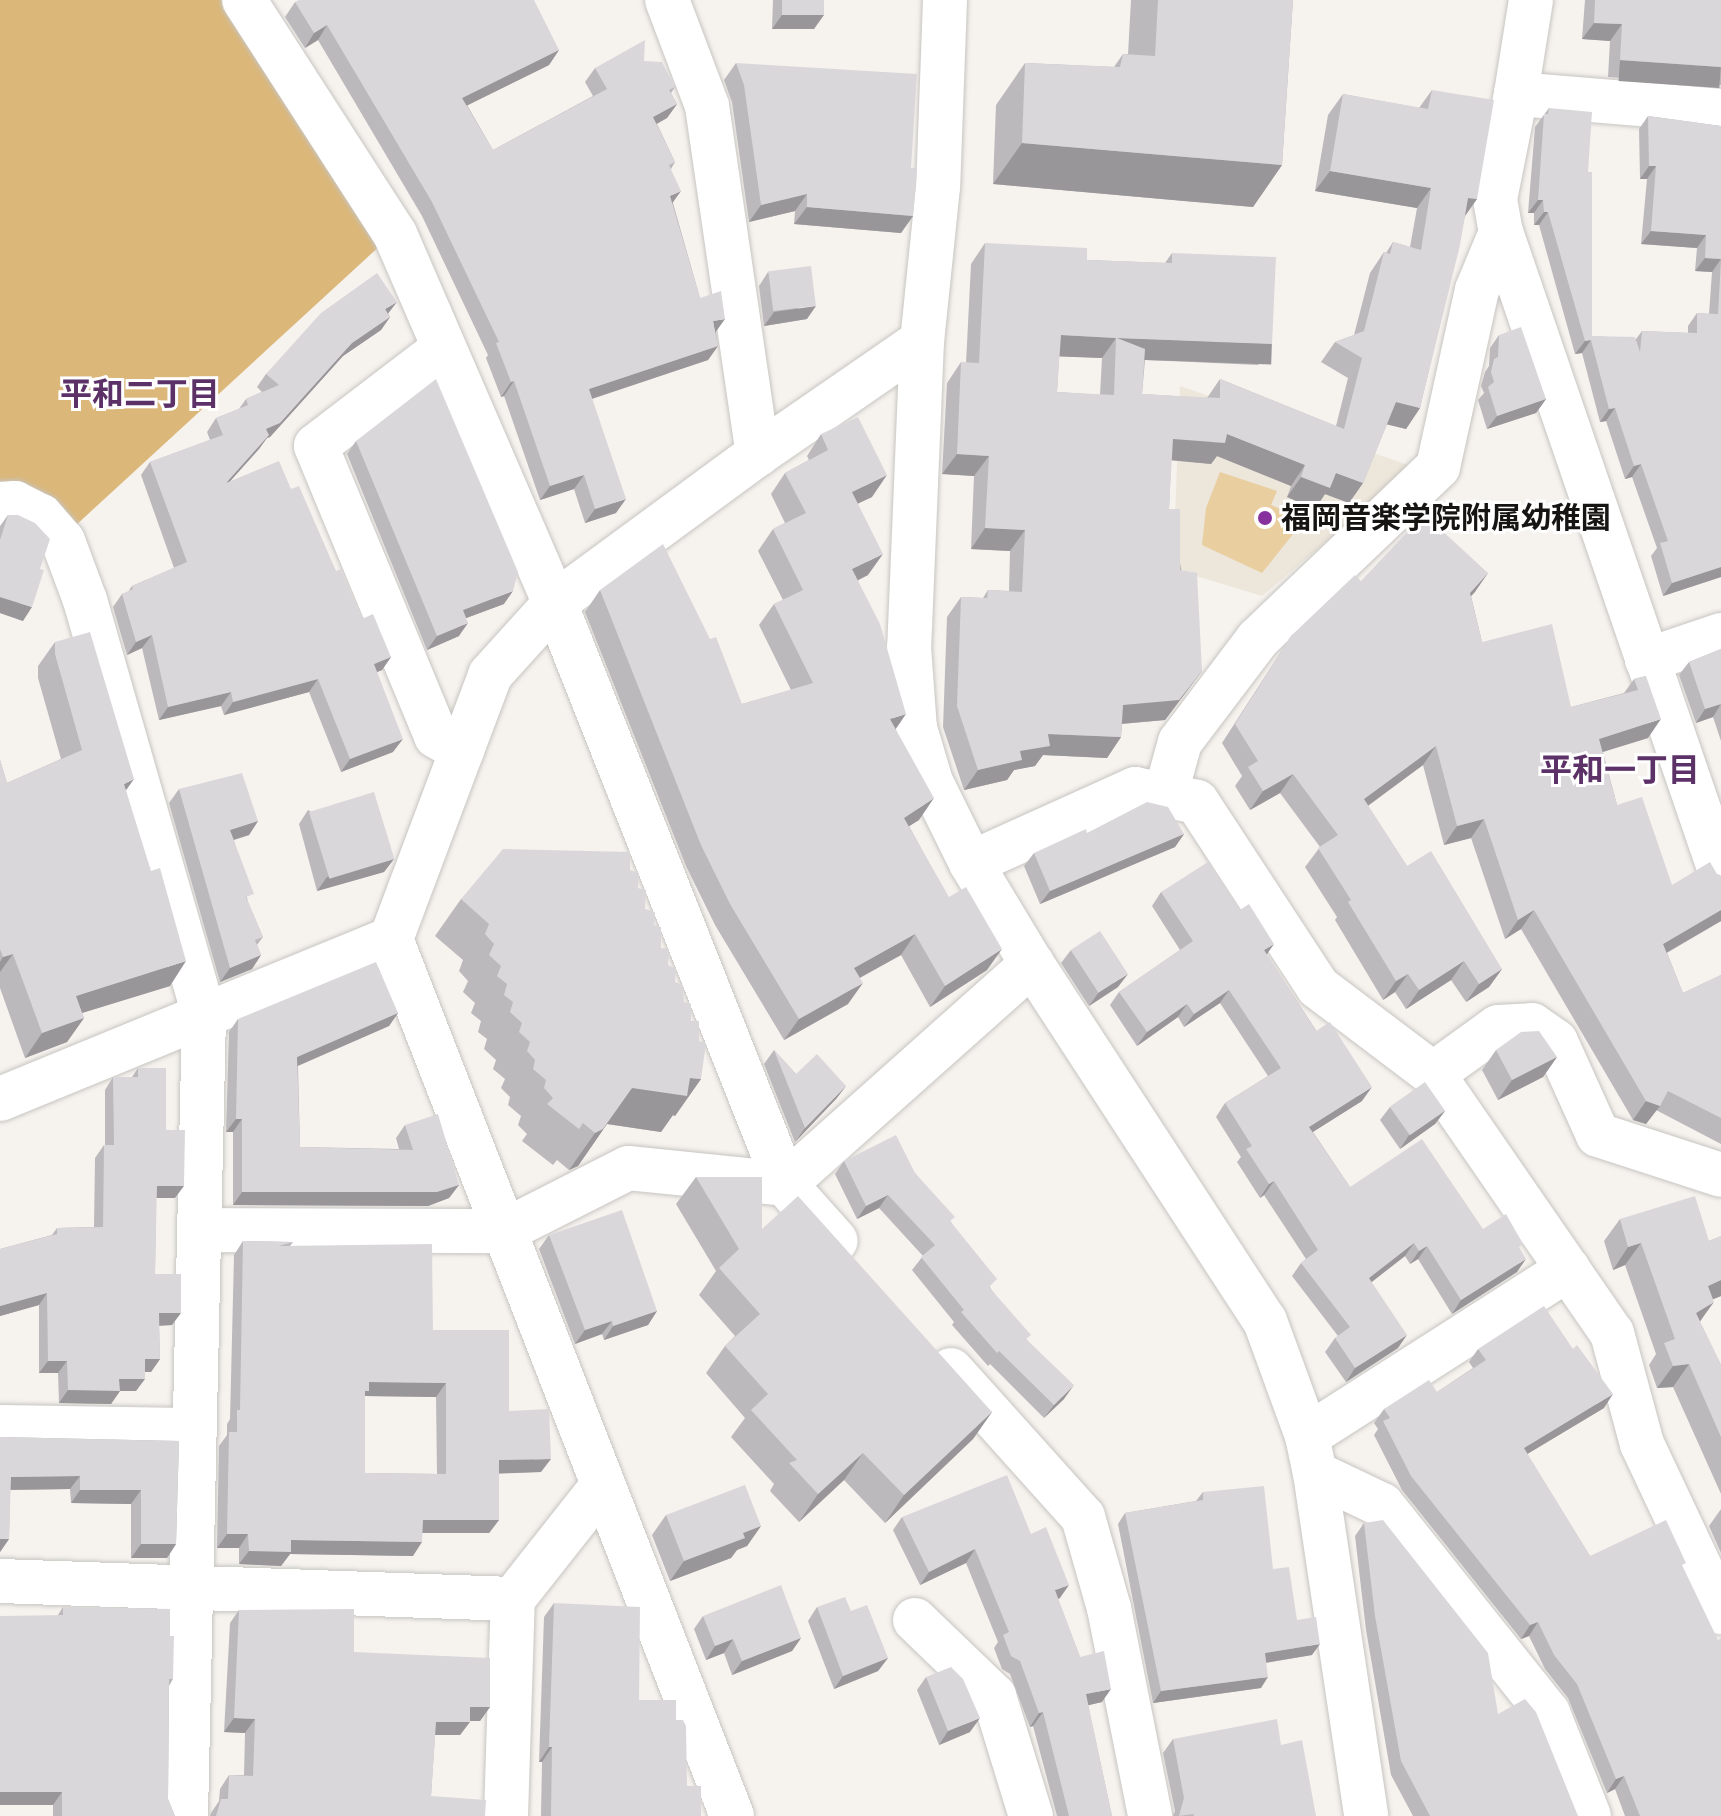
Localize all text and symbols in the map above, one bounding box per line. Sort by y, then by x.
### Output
district label: 平和二丁目 [60,375,220,413]
place label: 福岡音楽学院附属幼稚園 [1281,500,1611,536]
marker: 福岡音楽学院附属幼稚園 [1256,509,1274,527]
district label: 平和一丁目 [1540,751,1700,789]

